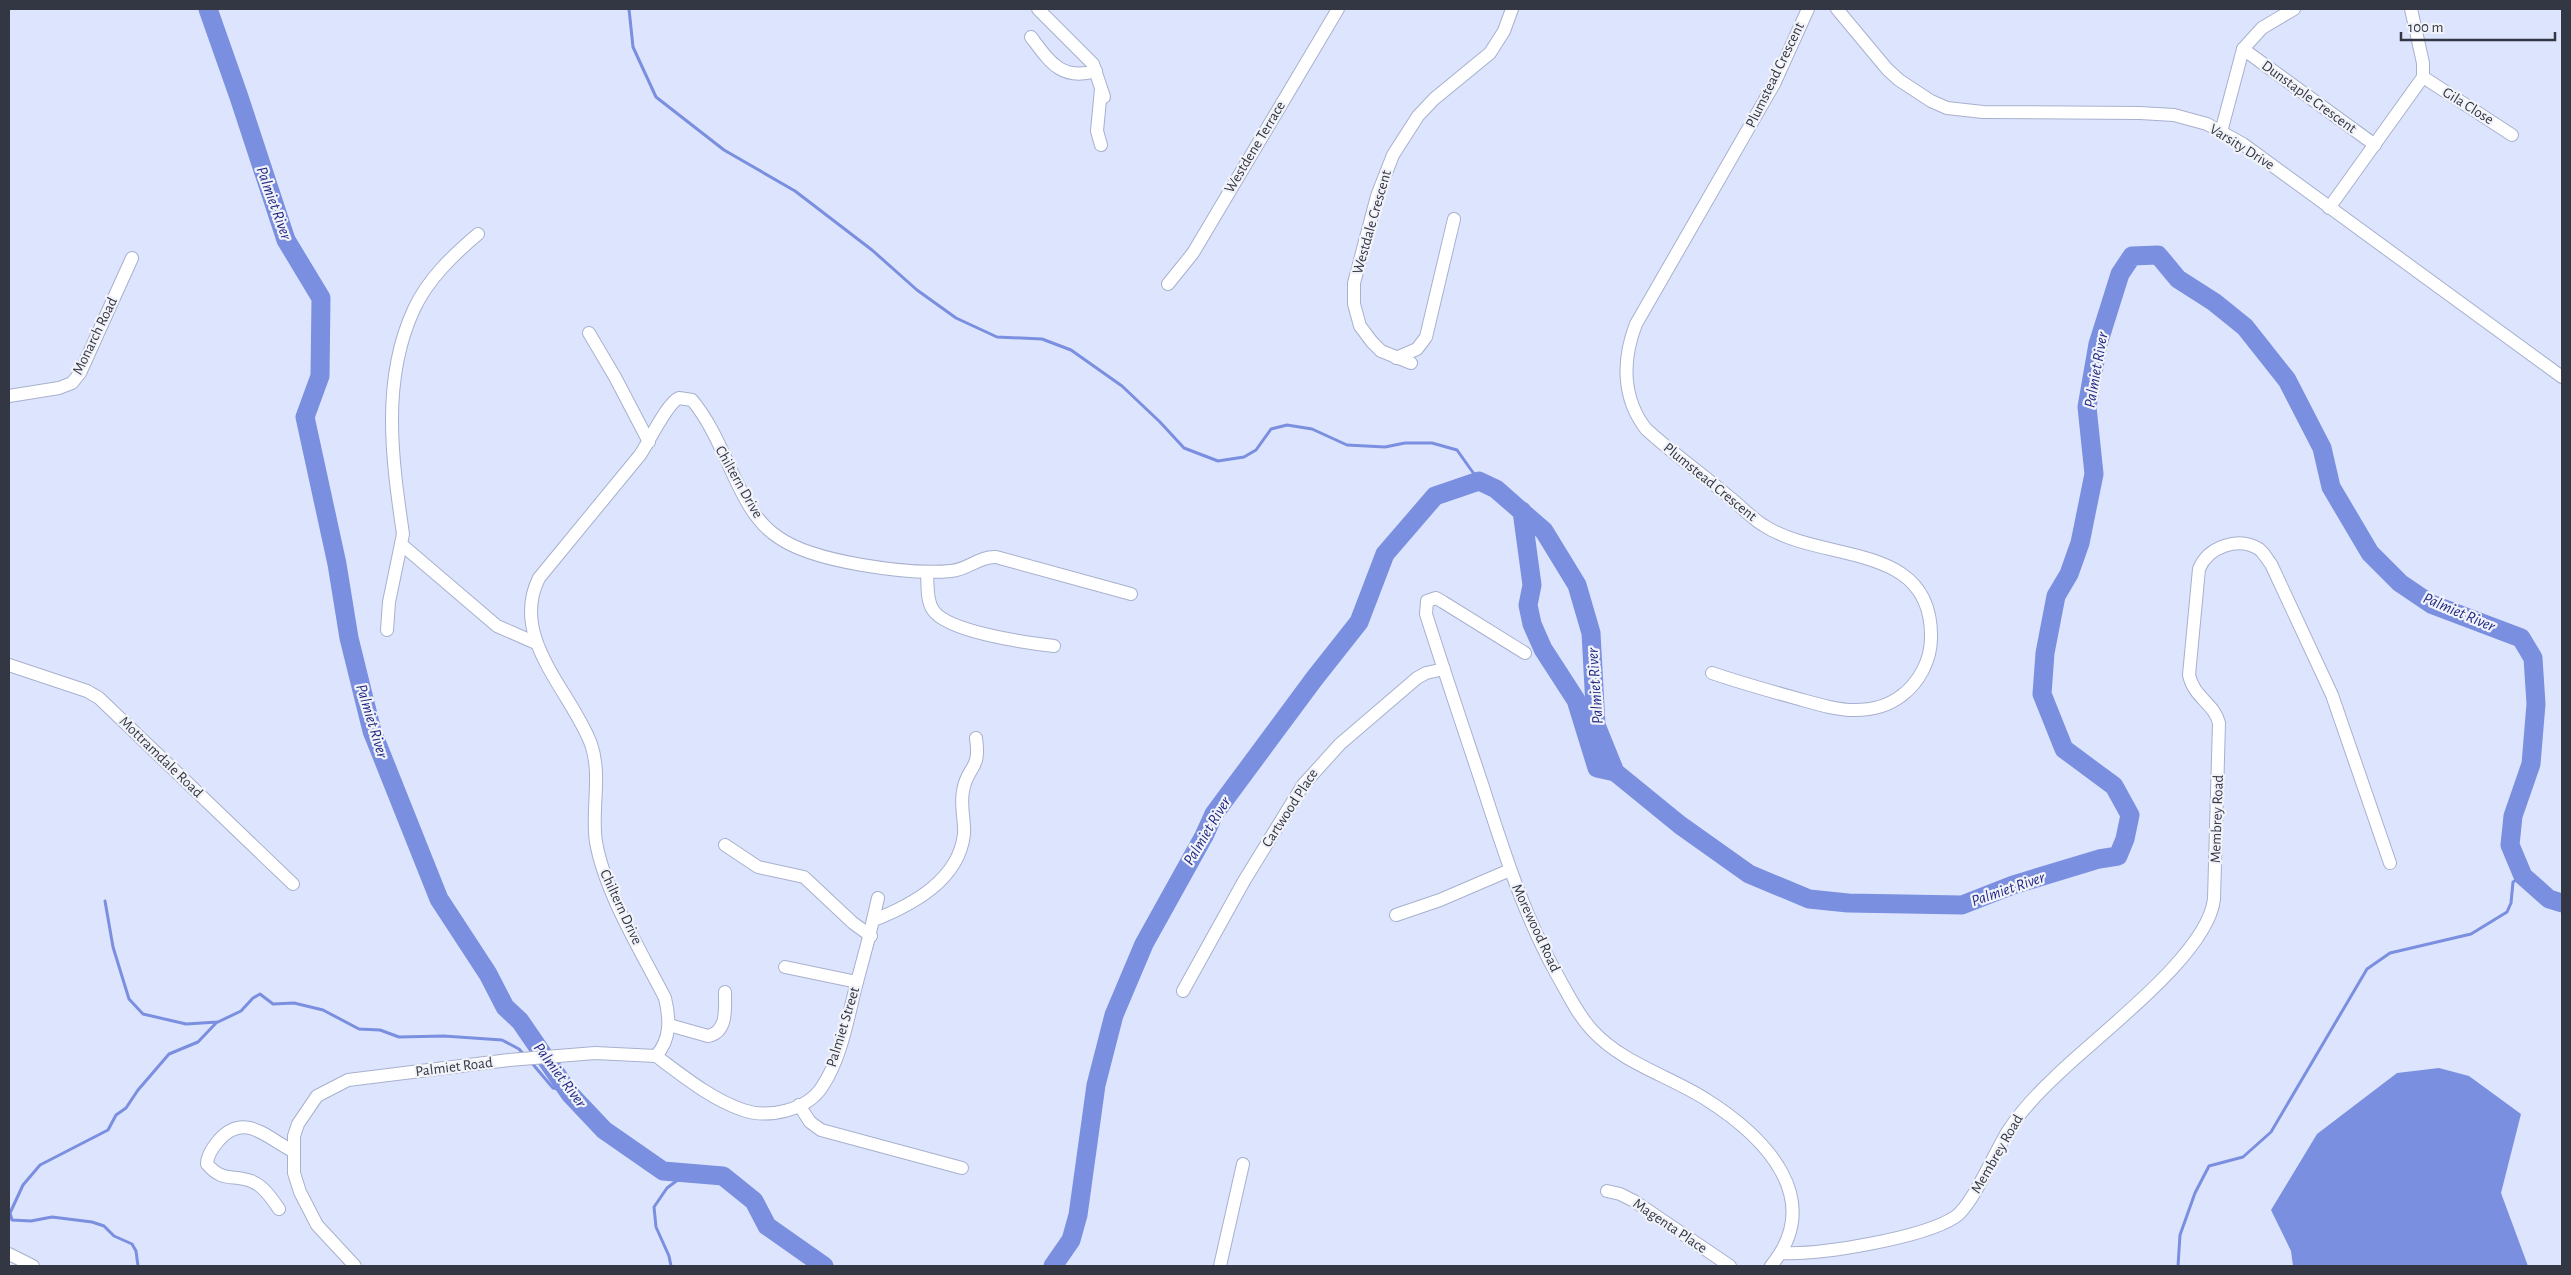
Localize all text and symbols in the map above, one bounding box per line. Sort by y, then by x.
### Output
scale bar [2401,10,2555,42]
street label: Plumstead Crescent [1743,20,1807,130]
text: 100 m [2408,20,2443,35]
street label: Dunstaple Crescent [2259,58,2359,136]
street label: Gila Close [2440,85,2496,128]
street label: Westdene Terrace [1222,98,1288,195]
street label: Varsity Drive [2207,121,2277,173]
water label: Palmiet River [253,164,295,242]
street label: Westdale Crescent [1350,168,1394,276]
street label: Monarch Road [70,295,120,377]
water label: Palmiet River [2081,330,2111,409]
street label: Plumstead Crescent [1661,440,1760,524]
street label: Chiltern Drive [712,443,766,521]
water label: Palmiet River [2421,590,2498,635]
water label: Palmiet River [1584,647,1606,725]
water label: Palmiet River [353,682,391,761]
street label: Mottramdale Road [116,714,206,801]
street label: Cartwood Place [1259,766,1321,850]
street label: Membrey Road [2208,774,2226,863]
water label: Palmiet River [1180,793,1234,868]
street label: Chiltern Drive [597,867,645,947]
water label: Palmiet River [1969,869,2047,909]
street label: Morewood Road [1509,882,1563,975]
street label: Palmiet Street [824,985,862,1069]
water label: Palmiet River [531,1040,590,1111]
street label: Palmiet Road [415,1055,494,1079]
street label: Membrey Road [1968,1112,2026,1196]
street label: Magenta Place [1630,1196,1710,1256]

